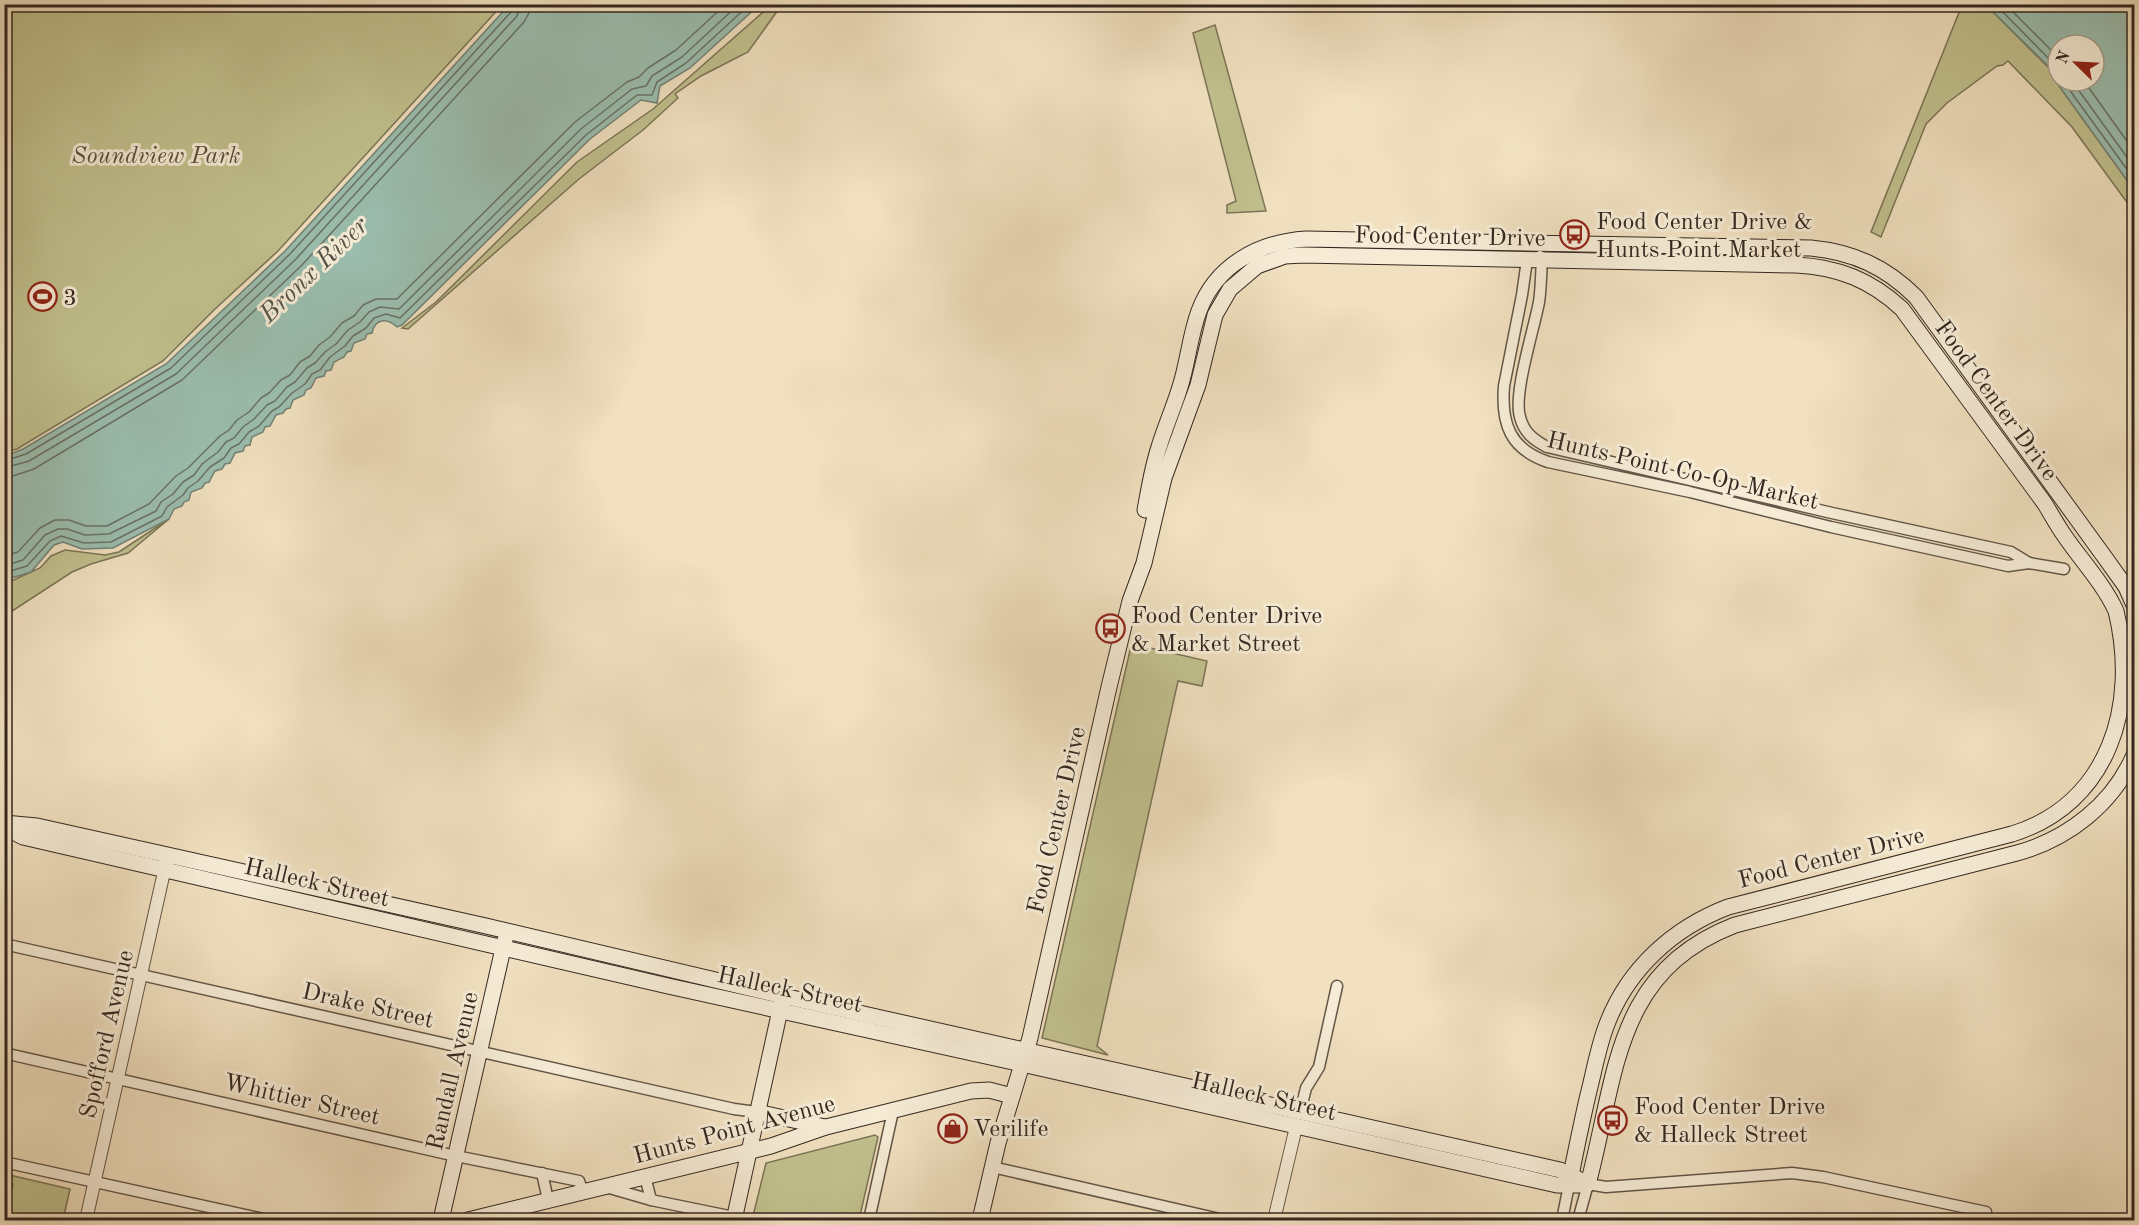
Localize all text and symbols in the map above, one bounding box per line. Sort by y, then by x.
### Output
north arrow [2046,33,2106,93]
text: N [2054,48,2074,67]
park label: Soundview Park [72,145,240,169]
place label: Food Center Drive & Hunts Point Market [1596,211,1813,263]
water label: Bronx River [254,212,374,329]
bus stop icon: Food Center Drive & Hunts Point Market [1559,219,1591,251]
street label: Food Center Drive [1354,224,1546,252]
sports icon: 3 [26,281,58,313]
place label: 3 [63,287,77,311]
street label: Food Center Drive [1929,317,2061,486]
street label: Hunts Point Co-Op Market [1544,429,1821,515]
place label: Food Center Drive & Market Street [1131,605,1322,657]
bus stop icon: Food Center Drive & Market Street [1094,613,1126,645]
street label: Food Center Drive [1025,725,1091,916]
street label: Food Center Drive [1736,824,1927,894]
street label: Halleck Street [242,856,391,912]
street label: Spofford Avenue [77,948,139,1121]
street label: Halleck Street [715,964,864,1018]
street label: Drake Street [299,980,436,1034]
street label: Randall Avenue [424,990,484,1153]
street label: Halleck Street [1189,1070,1338,1126]
street label: Whittier Street [221,1071,382,1131]
street label: Hunts Point Avenue [631,1092,838,1169]
place label: Food Center Drive & Halleck Street [1634,1096,1825,1148]
bus stop icon: Food Center Drive & Halleck Street [1597,1104,1629,1136]
shop icon: Verilife [936,1112,968,1144]
place label: Verilife [973,1118,1049,1142]

